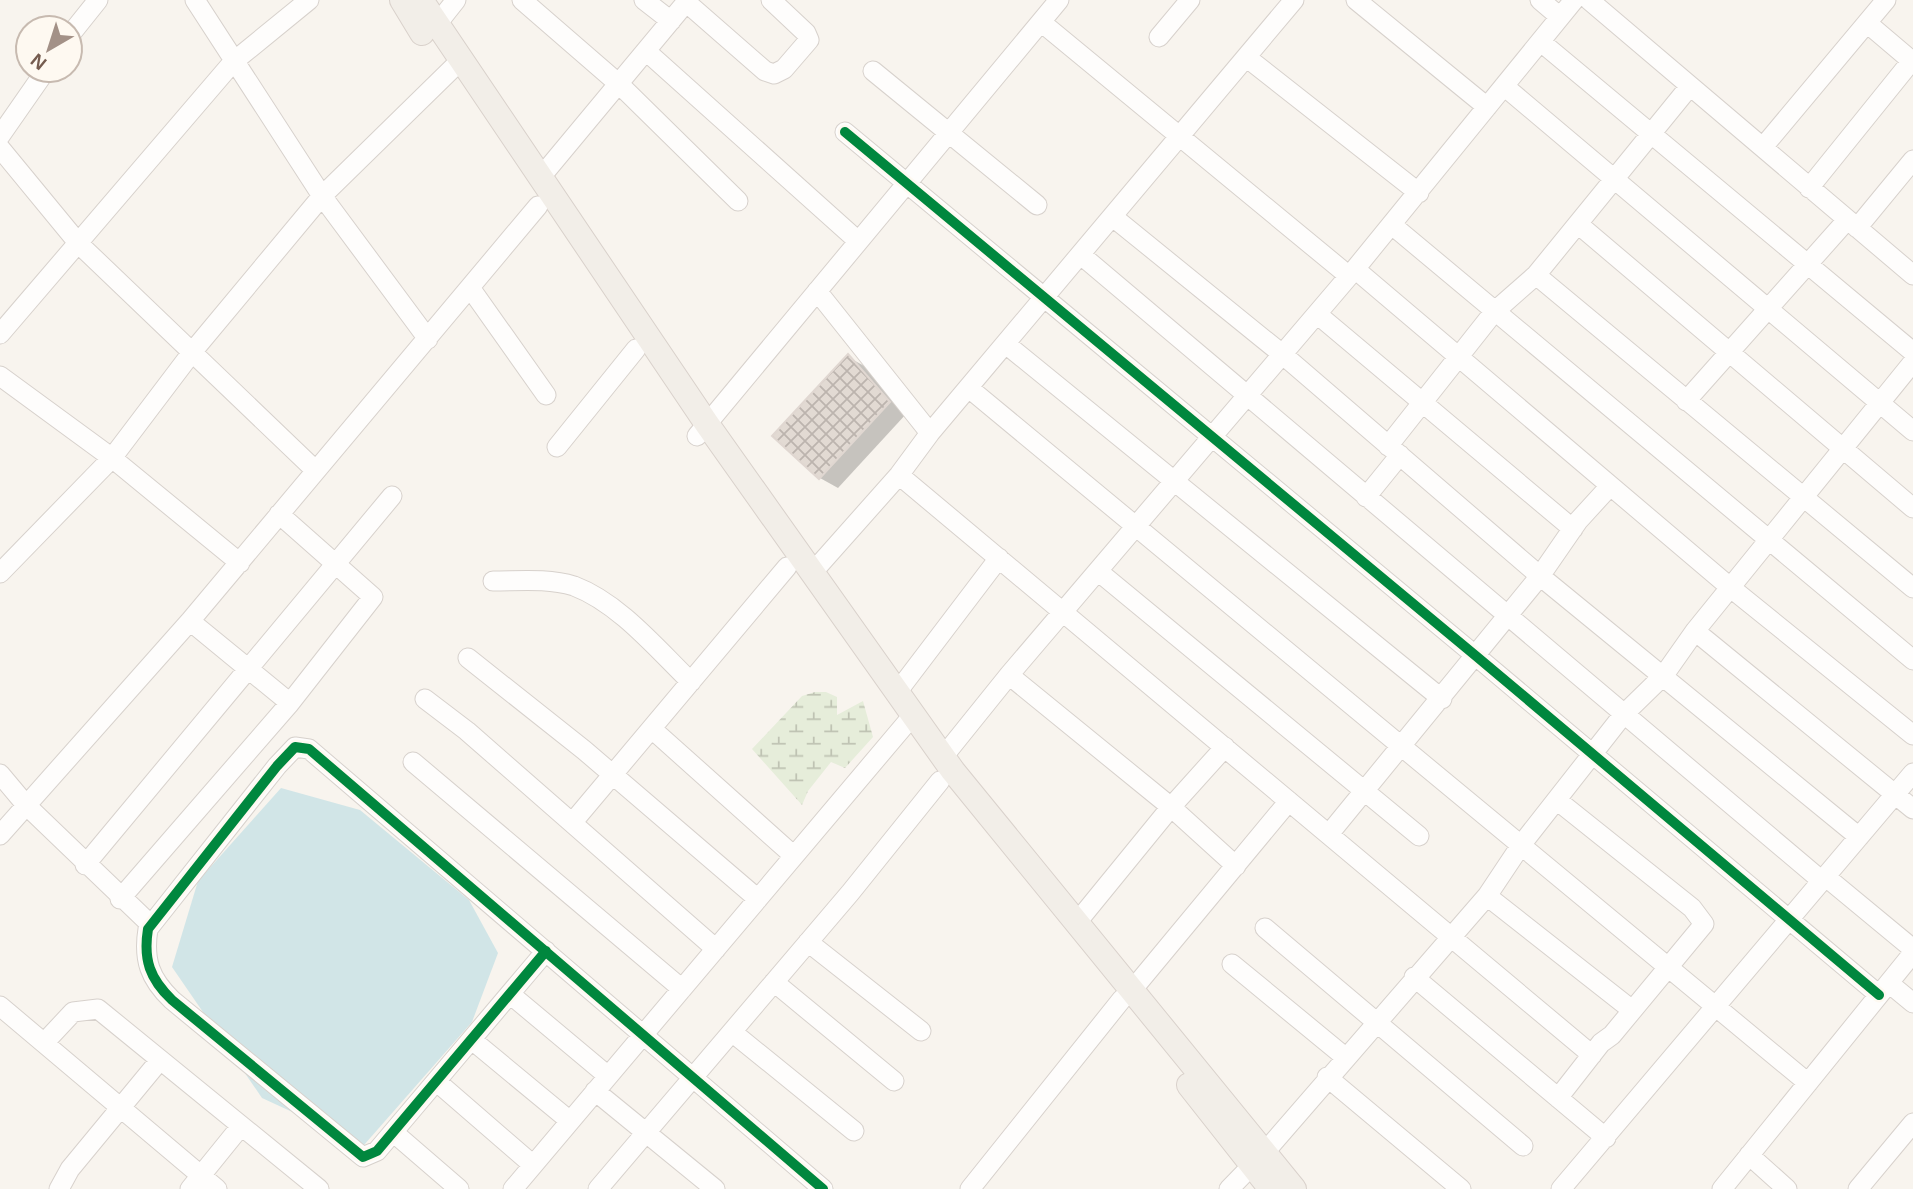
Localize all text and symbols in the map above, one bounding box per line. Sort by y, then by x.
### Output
north arrow [14,14,84,84]
text: N [27,49,51,74]

